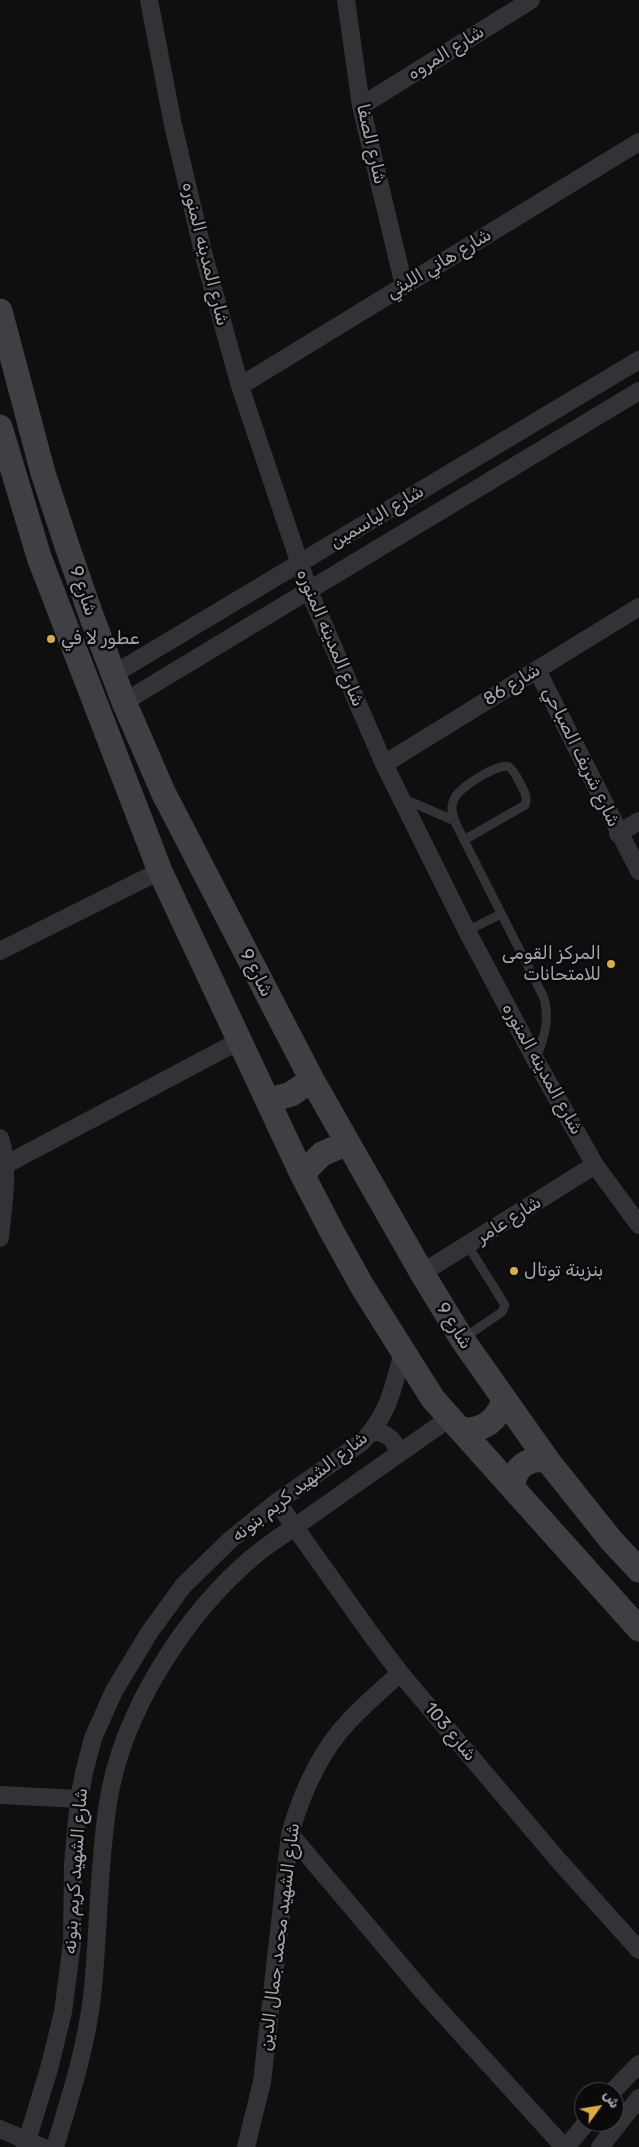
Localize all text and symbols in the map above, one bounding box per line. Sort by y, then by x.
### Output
street label: شارع المروه [404,21,488,85]
street label: شارع الصفا [351,102,391,186]
street label: شارع المدينه المنوره [177,180,233,328]
street label: شارع هاني الليثي [383,224,495,304]
street label: شارع الياسمين [326,481,428,553]
street label: شارع 9 [64,563,102,619]
street label: شارع المدينه المنوره [291,566,369,710]
place label: عطور لا في [61,628,139,650]
marker: عطور لا في [45,633,57,645]
street label: شارع 86 [480,659,544,711]
street label: شارع شريف الصباحي [538,683,624,831]
place label: المركز القومى للامتحانات [502,943,601,986]
street label: شارع 9 [235,945,277,1001]
marker: المركز القومى للامتحانات [605,958,617,970]
street label: شارع المدينه المنوره [497,999,587,1139]
street label: شارع عامر [473,1192,545,1248]
place label: بنزينة توتال [524,1260,603,1282]
marker: بنزينة توتال [508,1265,520,1277]
street label: شارع 9 [431,1299,477,1353]
street label: شارع الشهيد كريم بنونه [228,1427,372,1547]
street label: شارع 103 [419,1698,481,1766]
street label: شارع الشهيد كريم بنونه [59,1787,93,1955]
street label: شارع الشهيد محمد جمال الدين [255,1822,305,2052]
north arrow [574,2082,624,2132]
text: ش [599,2087,623,2111]

